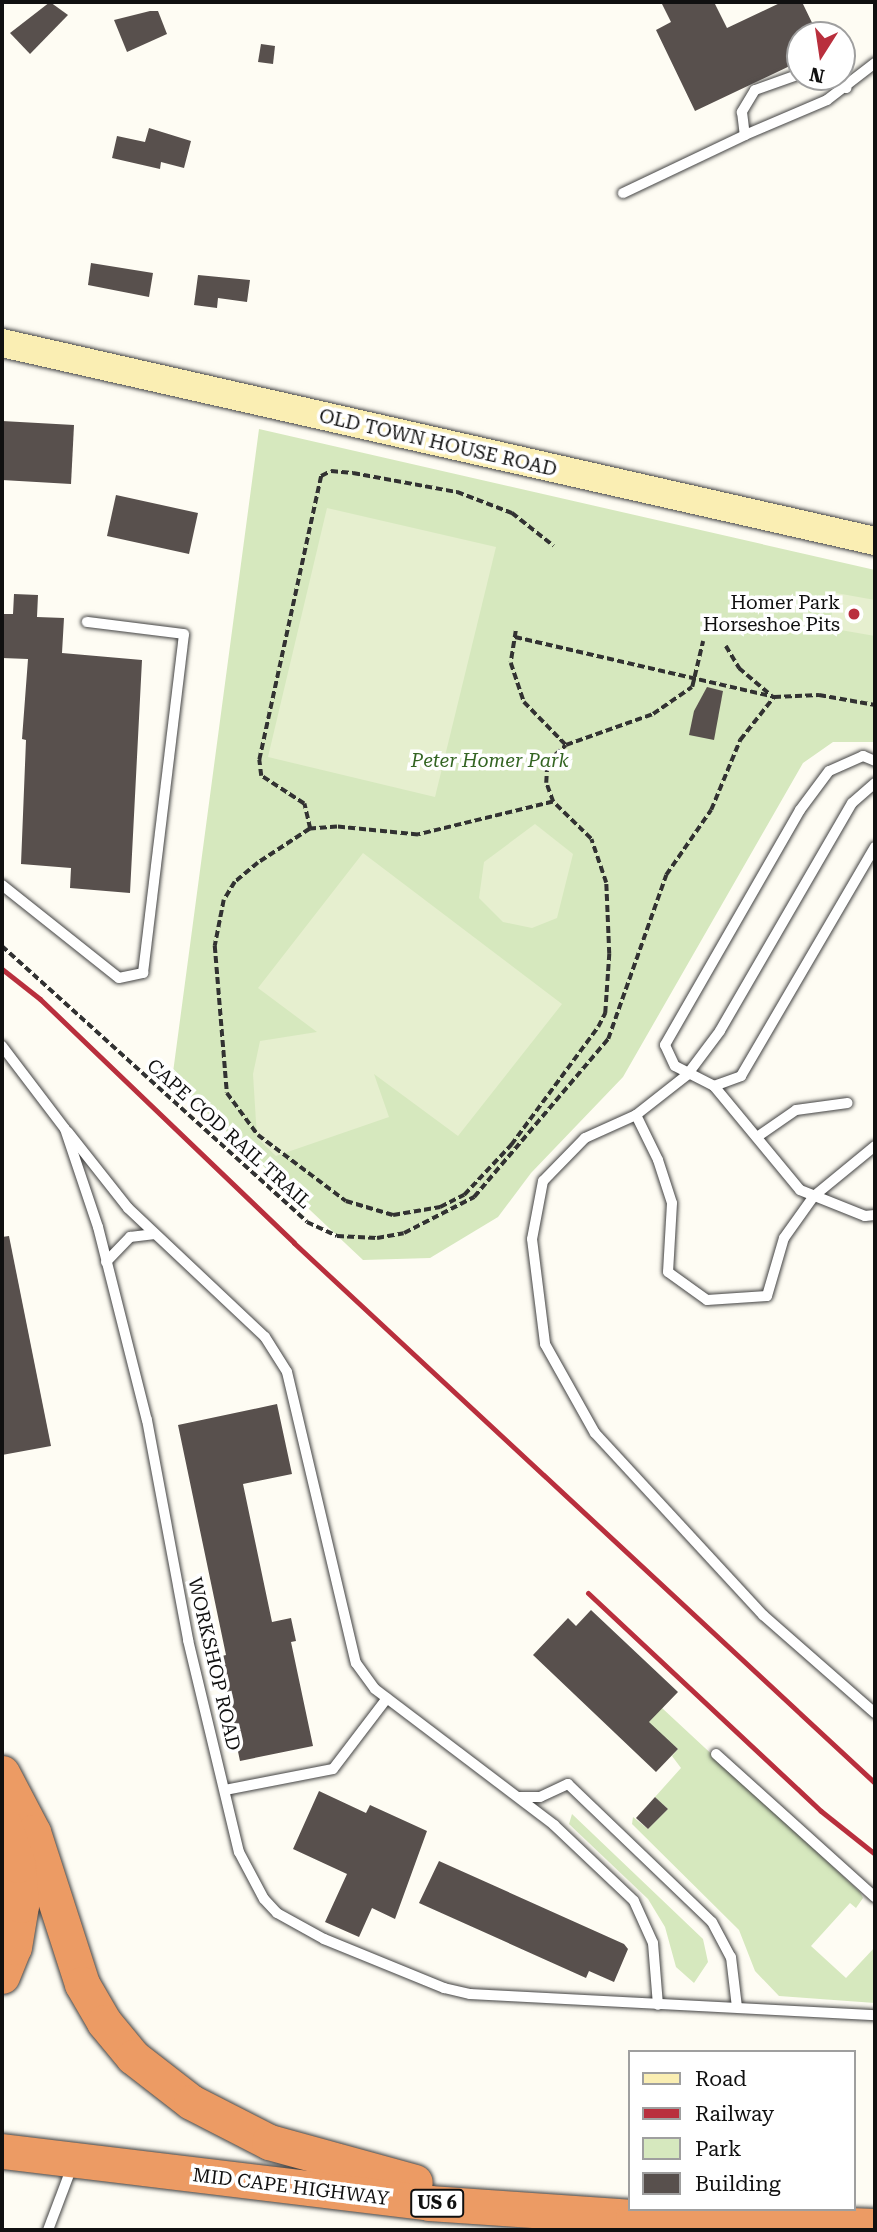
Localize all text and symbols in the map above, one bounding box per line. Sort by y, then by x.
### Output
north arrow [786,21,856,91]
text: N [807,62,827,88]
street label: OLD TOWN HOUSE ROAD [317,405,559,481]
place label: Homer Park Horseshoe Pits [703,592,840,636]
marker: Homer Park Horseshoe Pits [846,606,862,622]
park label: Peter Homer Park [411,750,569,772]
street label: CAPE COD RAIL TRAIL [142,1054,316,1214]
street label: WORKSHOP ROAD [183,1575,245,1753]
legend [628,2050,856,2211]
text: Road [695,2067,747,2091]
text: Railway [695,2102,774,2126]
text: Park [695,2137,741,2161]
street label: MID CAPE HIGHWAY [191,2164,391,2210]
text: Building [695,2172,781,2196]
road number: US 6 [409,2188,465,2218]

